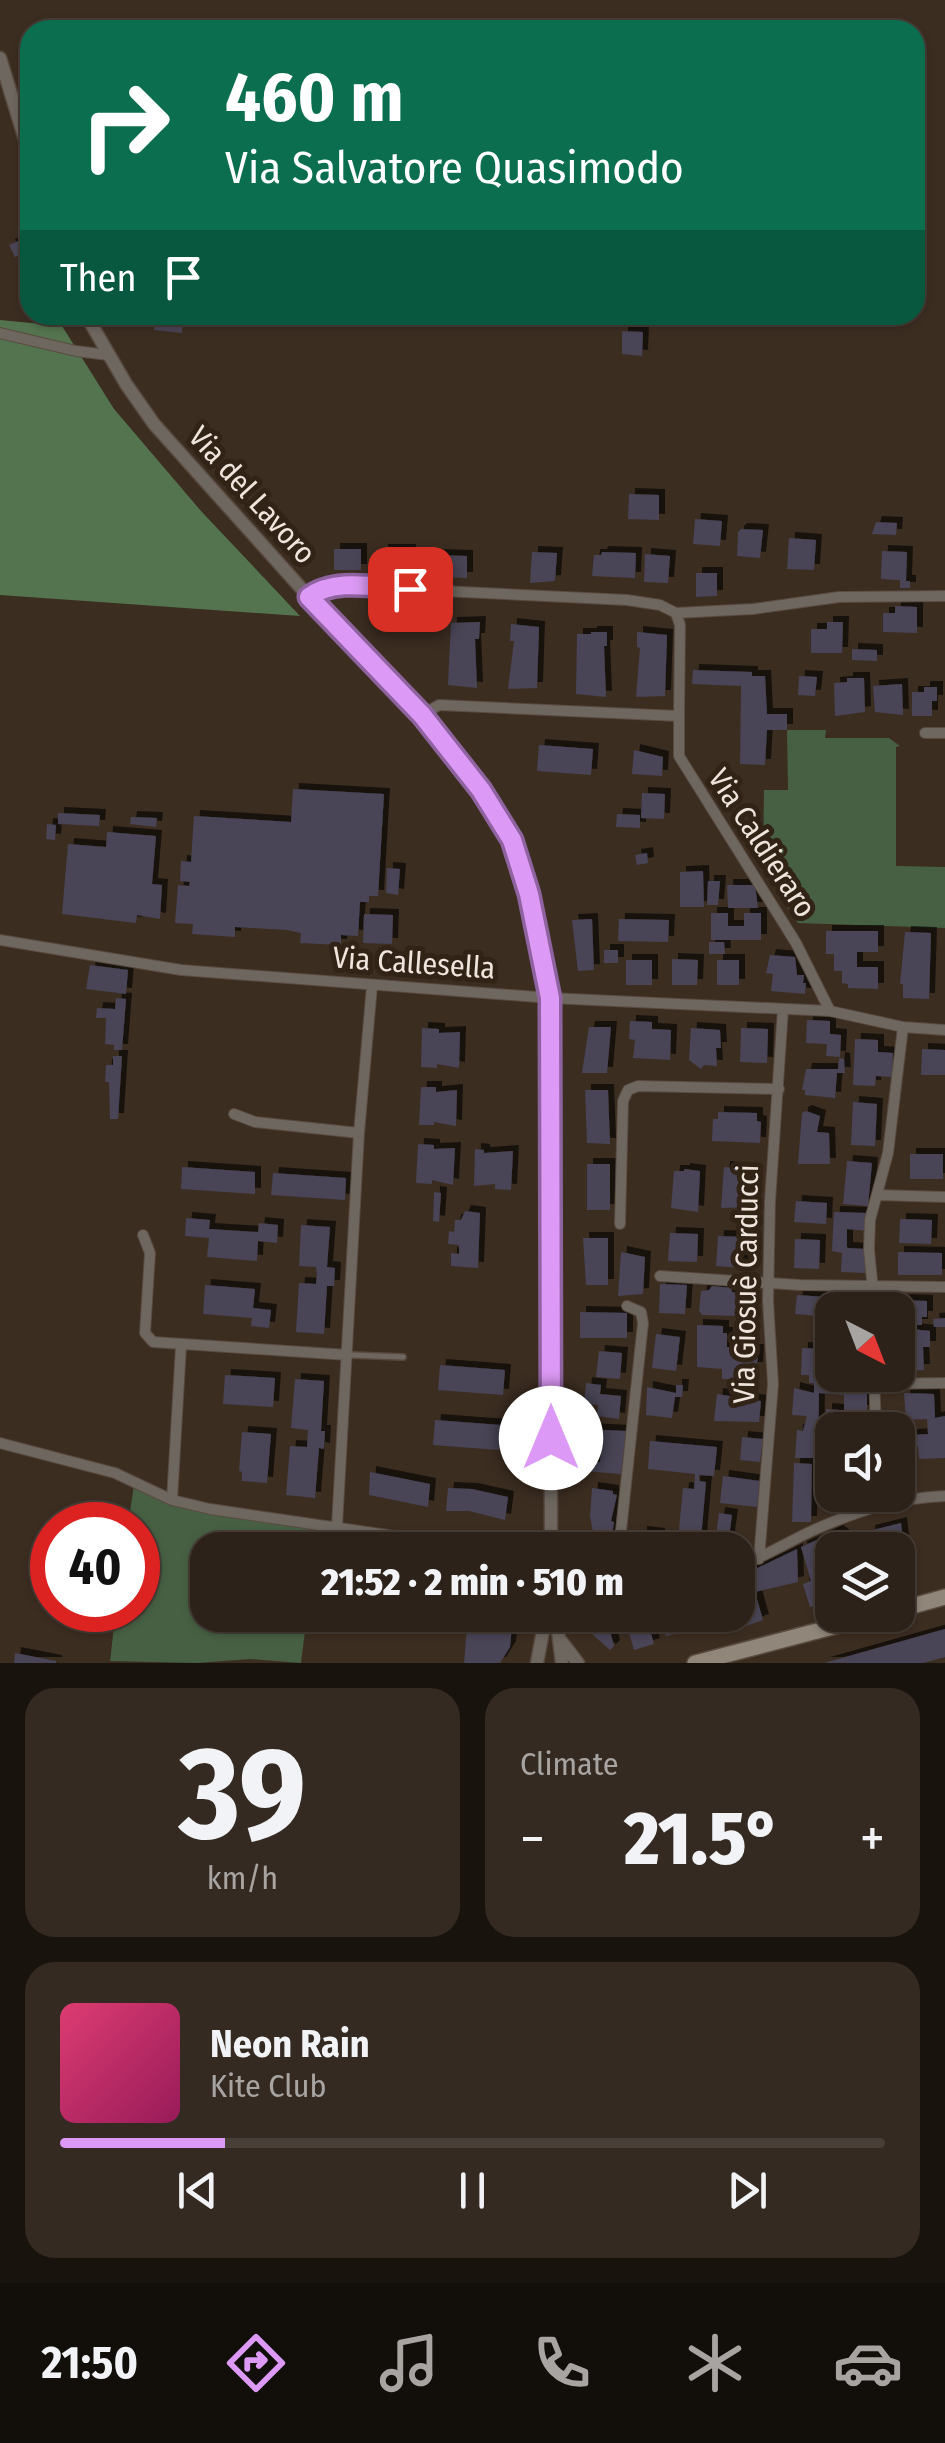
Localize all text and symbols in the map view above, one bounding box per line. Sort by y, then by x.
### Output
text: 460 m [225,56,404,140]
icon: right [60,60,190,190]
text: Via Salvatore Quasimodo [225,141,684,195]
icon: arrive [156,250,211,305]
text: Then [60,255,136,301]
street label: Via del Lavoro [181,419,323,571]
pin [368,547,453,632]
icon: arrive [383,562,438,617]
street label: Via Caldieraro [701,762,823,924]
street label: Via Callesella [332,939,496,987]
street label: Via Giosuè Carducci [726,1164,766,1404]
north arrow [815,1292,915,1392]
map controls [815,1292,915,1632]
position arrow [499,1386,603,1490]
button: sound [815,1412,915,1512]
speed limit sign: 40 [30,1502,160,1632]
button: layers [815,1532,915,1632]
text: 21:52 · 2 min · 510 m [321,1559,624,1605]
text: 39 [179,1716,306,1872]
text: Climate [520,1745,619,1783]
text: 21.5° [624,1794,781,1884]
text: − [520,1806,545,1872]
text: + [860,1806,885,1872]
text: km/h [207,1859,278,1897]
text: Neon Rain [210,2021,370,2067]
text: Kite Club [210,2067,326,2105]
icon: previous [170,2163,225,2218]
icon: pause [445,2163,500,2218]
icon: next [720,2163,775,2218]
icon: directions [221,2328,291,2398]
icon: music [374,2328,444,2398]
icon: phone [527,2328,597,2398]
icon: climate [680,2328,750,2398]
icon: car [833,2328,903,2398]
text: 21:50 [42,2336,138,2390]

